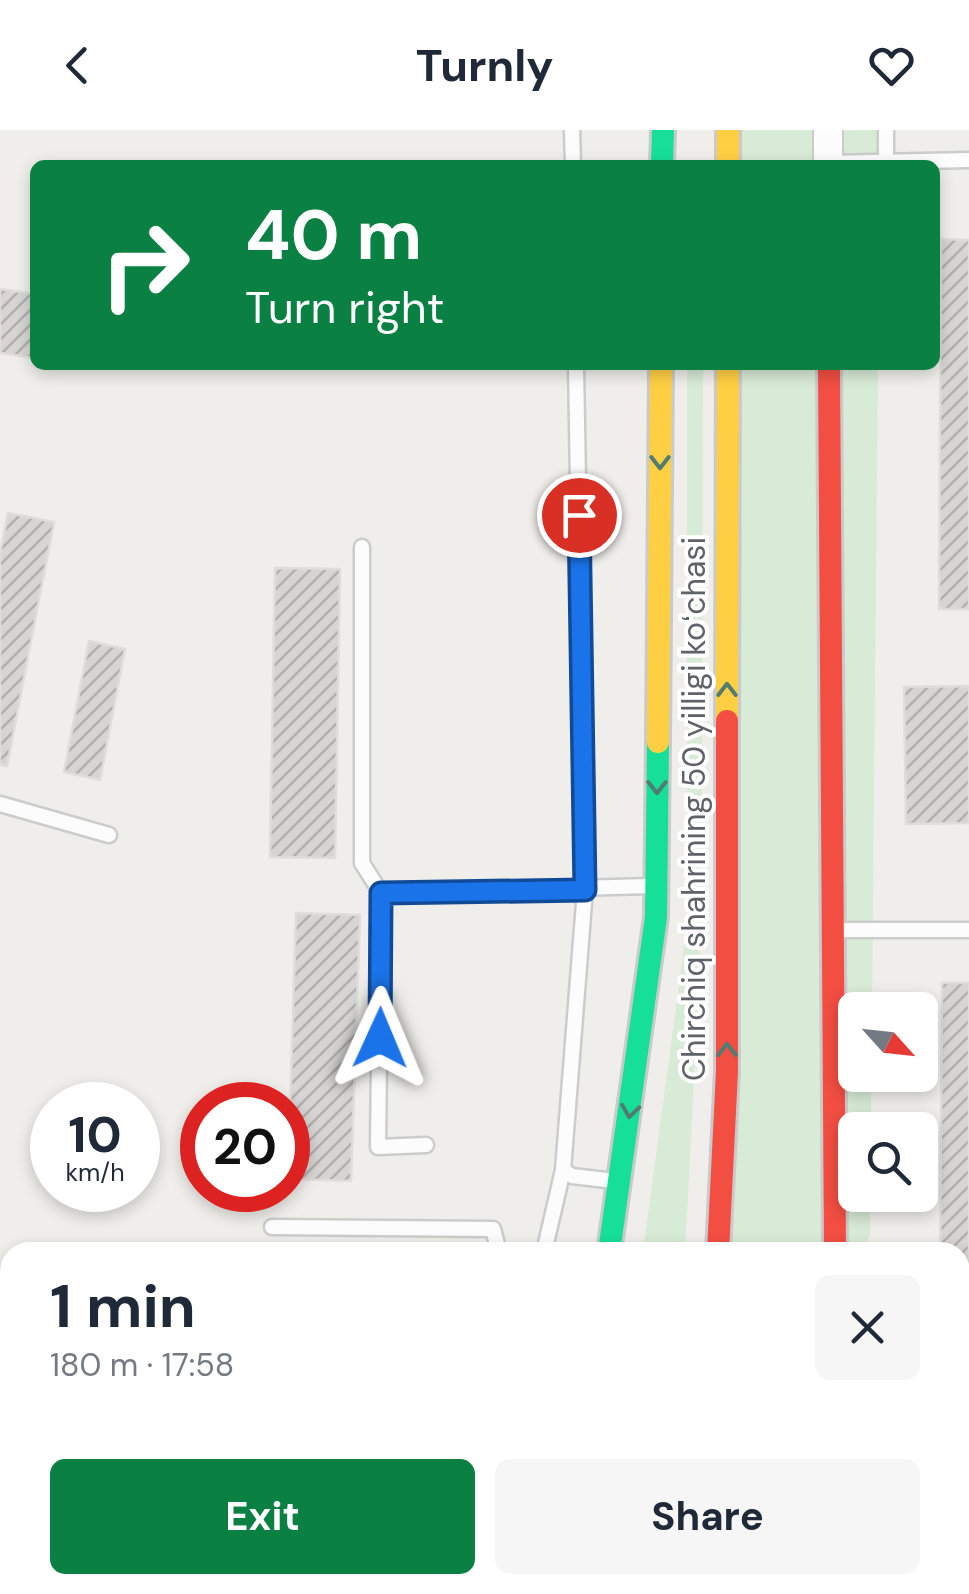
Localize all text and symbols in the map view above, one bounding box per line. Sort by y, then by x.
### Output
text: Turnly [416,36,553,95]
icon: back [50,38,105,93]
icon: heart [864,38,919,93]
text: 40 m [245,190,422,281]
icon: right [80,200,210,330]
text: Turn right [245,278,444,337]
one-way arrow [649,456,671,471]
pin [537,473,622,558]
icon: arrive [552,488,607,543]
street label: Chirchiq shahrining 50 yilligi koʻchasi [673,537,715,1081]
one-way arrow [716,682,738,698]
one-way arrow [647,780,668,796]
position arrow [328,986,432,1090]
north arrow [838,992,938,1092]
map controls [838,992,938,1212]
one-way arrow [716,1042,738,1058]
speed limit sign: 20 [180,1082,310,1212]
text: 10 [68,1102,122,1168]
one-way arrow [621,1102,642,1119]
button: search [838,1112,938,1212]
text: km/h [65,1156,125,1189]
text: 1 min [50,1267,196,1346]
button: close [815,1275,920,1380]
text: 180 m · 17:58 [50,1344,234,1386]
button: Exit [50,1459,475,1574]
button: Share [495,1459,920,1574]

